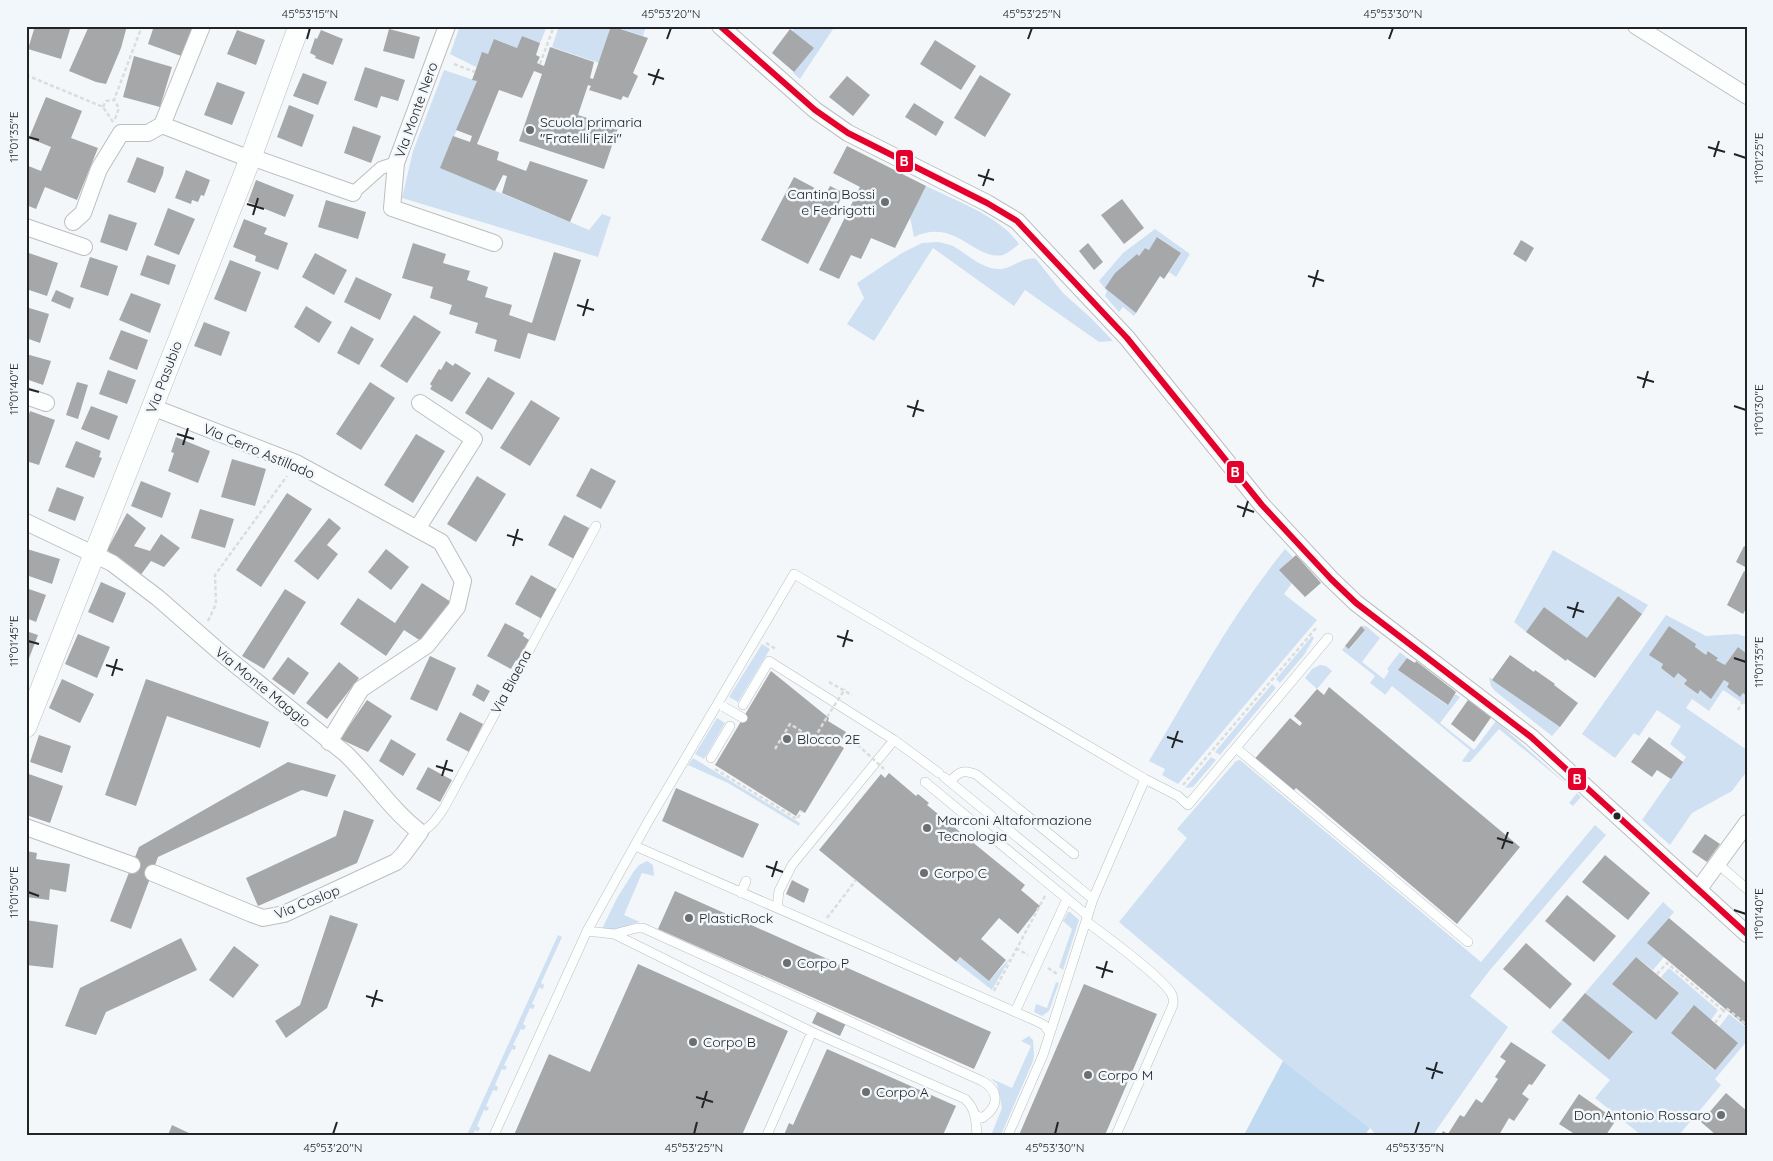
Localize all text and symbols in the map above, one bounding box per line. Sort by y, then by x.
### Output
text: 45°53'15"N [282,6,338,21]
text: 45°53'20"N [641,6,701,21]
text: 45°53'25"N [1003,6,1061,21]
text: 45°53'30"N [1364,6,1422,21]
street label: Via Monte Nero [390,60,442,160]
text: 11°01'35"E [6,111,21,163]
place label: Scuola primaria "Fratelli Filzi" [540,113,642,147]
marker: Scuola primaria "Fratelli Filzi" [524,124,536,136]
text: 11°01'25"E [1751,132,1766,184]
line badge: B [895,149,914,173]
text: B [899,152,909,170]
place label: Cantina Bossi e Fedrigotti [787,185,875,219]
marker: Cantina Bossi e Fedrigotti [879,196,891,208]
street label: Via Pasubio [142,338,186,416]
text: 11°01'40"E [6,363,21,415]
text: 11°01'30"E [1751,384,1766,436]
street label: Via Cerro Astillado [200,419,318,483]
line badge: B [1226,460,1245,484]
text: B [1230,463,1240,481]
text: 11°01'45"E [6,615,21,667]
text: 11°01'35"E [1751,636,1766,688]
street label: Via Monte Maggio [211,643,315,731]
street label: Via Biaena [487,647,535,717]
place label: Blocco 2E [797,730,860,748]
marker: Blocco 2E [781,733,793,745]
line badge: B [1567,767,1587,791]
text: B [1572,770,1582,788]
place label: Marconi Altaformazione Tecnologia [937,811,1092,845]
unlabelled marker [1612,811,1622,821]
marker: Marconi Altaformazione Tecnologia [921,822,933,834]
place label: Corpo C [934,864,987,882]
text: 11°01'50"E [6,866,21,918]
marker: Corpo C [918,867,930,879]
street label: Via Coslop [272,881,342,923]
text: 11°01'40"E [1751,888,1766,940]
place label: PlasticRock [699,909,773,927]
marker: PlasticRock [683,912,695,924]
place label: Corpo P [797,954,849,972]
marker: Corpo P [781,957,793,969]
place label: Corpo B [703,1033,756,1051]
marker: Corpo B [687,1036,699,1048]
place label: Corpo M [1098,1066,1153,1084]
marker: Corpo M [1082,1069,1094,1081]
place label: Corpo A [876,1083,929,1101]
marker: Corpo A [860,1086,872,1098]
place label: Don Antonio Rossaro [1574,1106,1711,1124]
marker: Don Antonio Rossaro [1715,1109,1727,1121]
text: 45°53'20"N [303,1140,363,1155]
text: 45°53'25"N [665,1140,723,1155]
text: 45°53'30"N [1026,1140,1084,1155]
text: 45°53'35"N [1386,1140,1444,1155]

